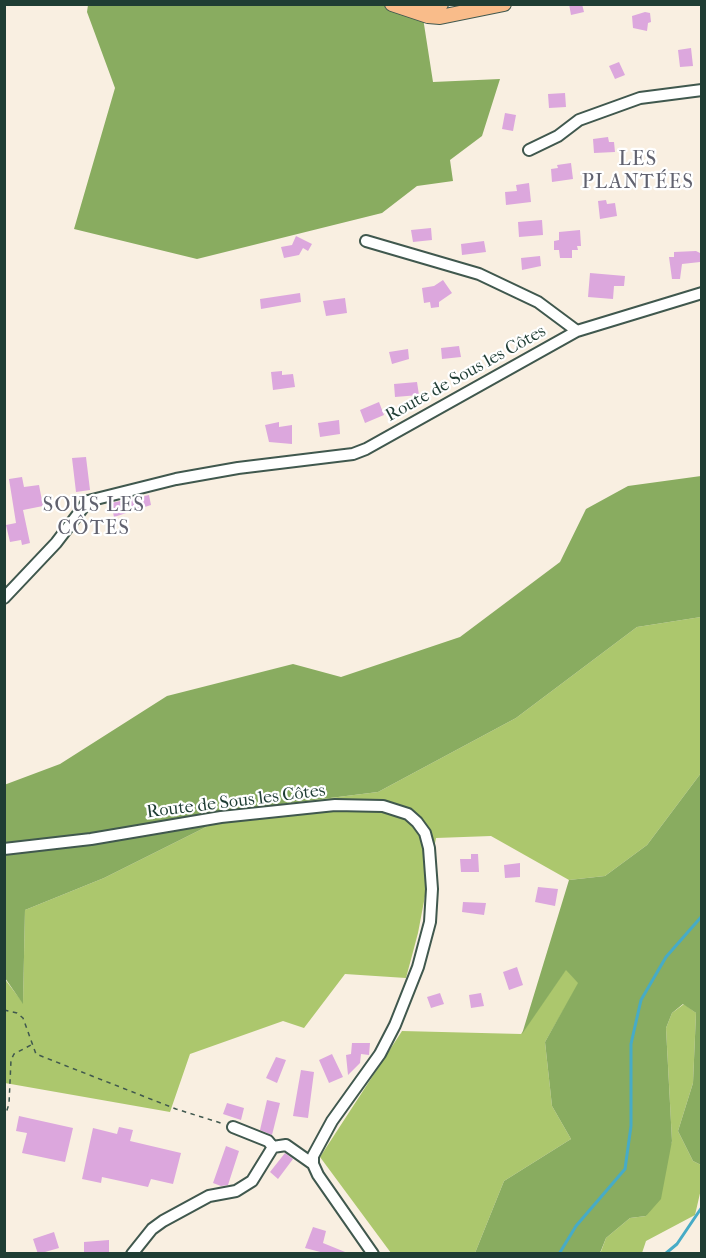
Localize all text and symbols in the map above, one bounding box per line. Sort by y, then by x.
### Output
district label: LES PLANTÉES [582,148,694,195]
street label: Route de Sous les Côtes [382,321,550,427]
district label: SOUS LES CÔTES [43,494,145,541]
street label: Route de Sous les Côtes [145,780,327,824]

